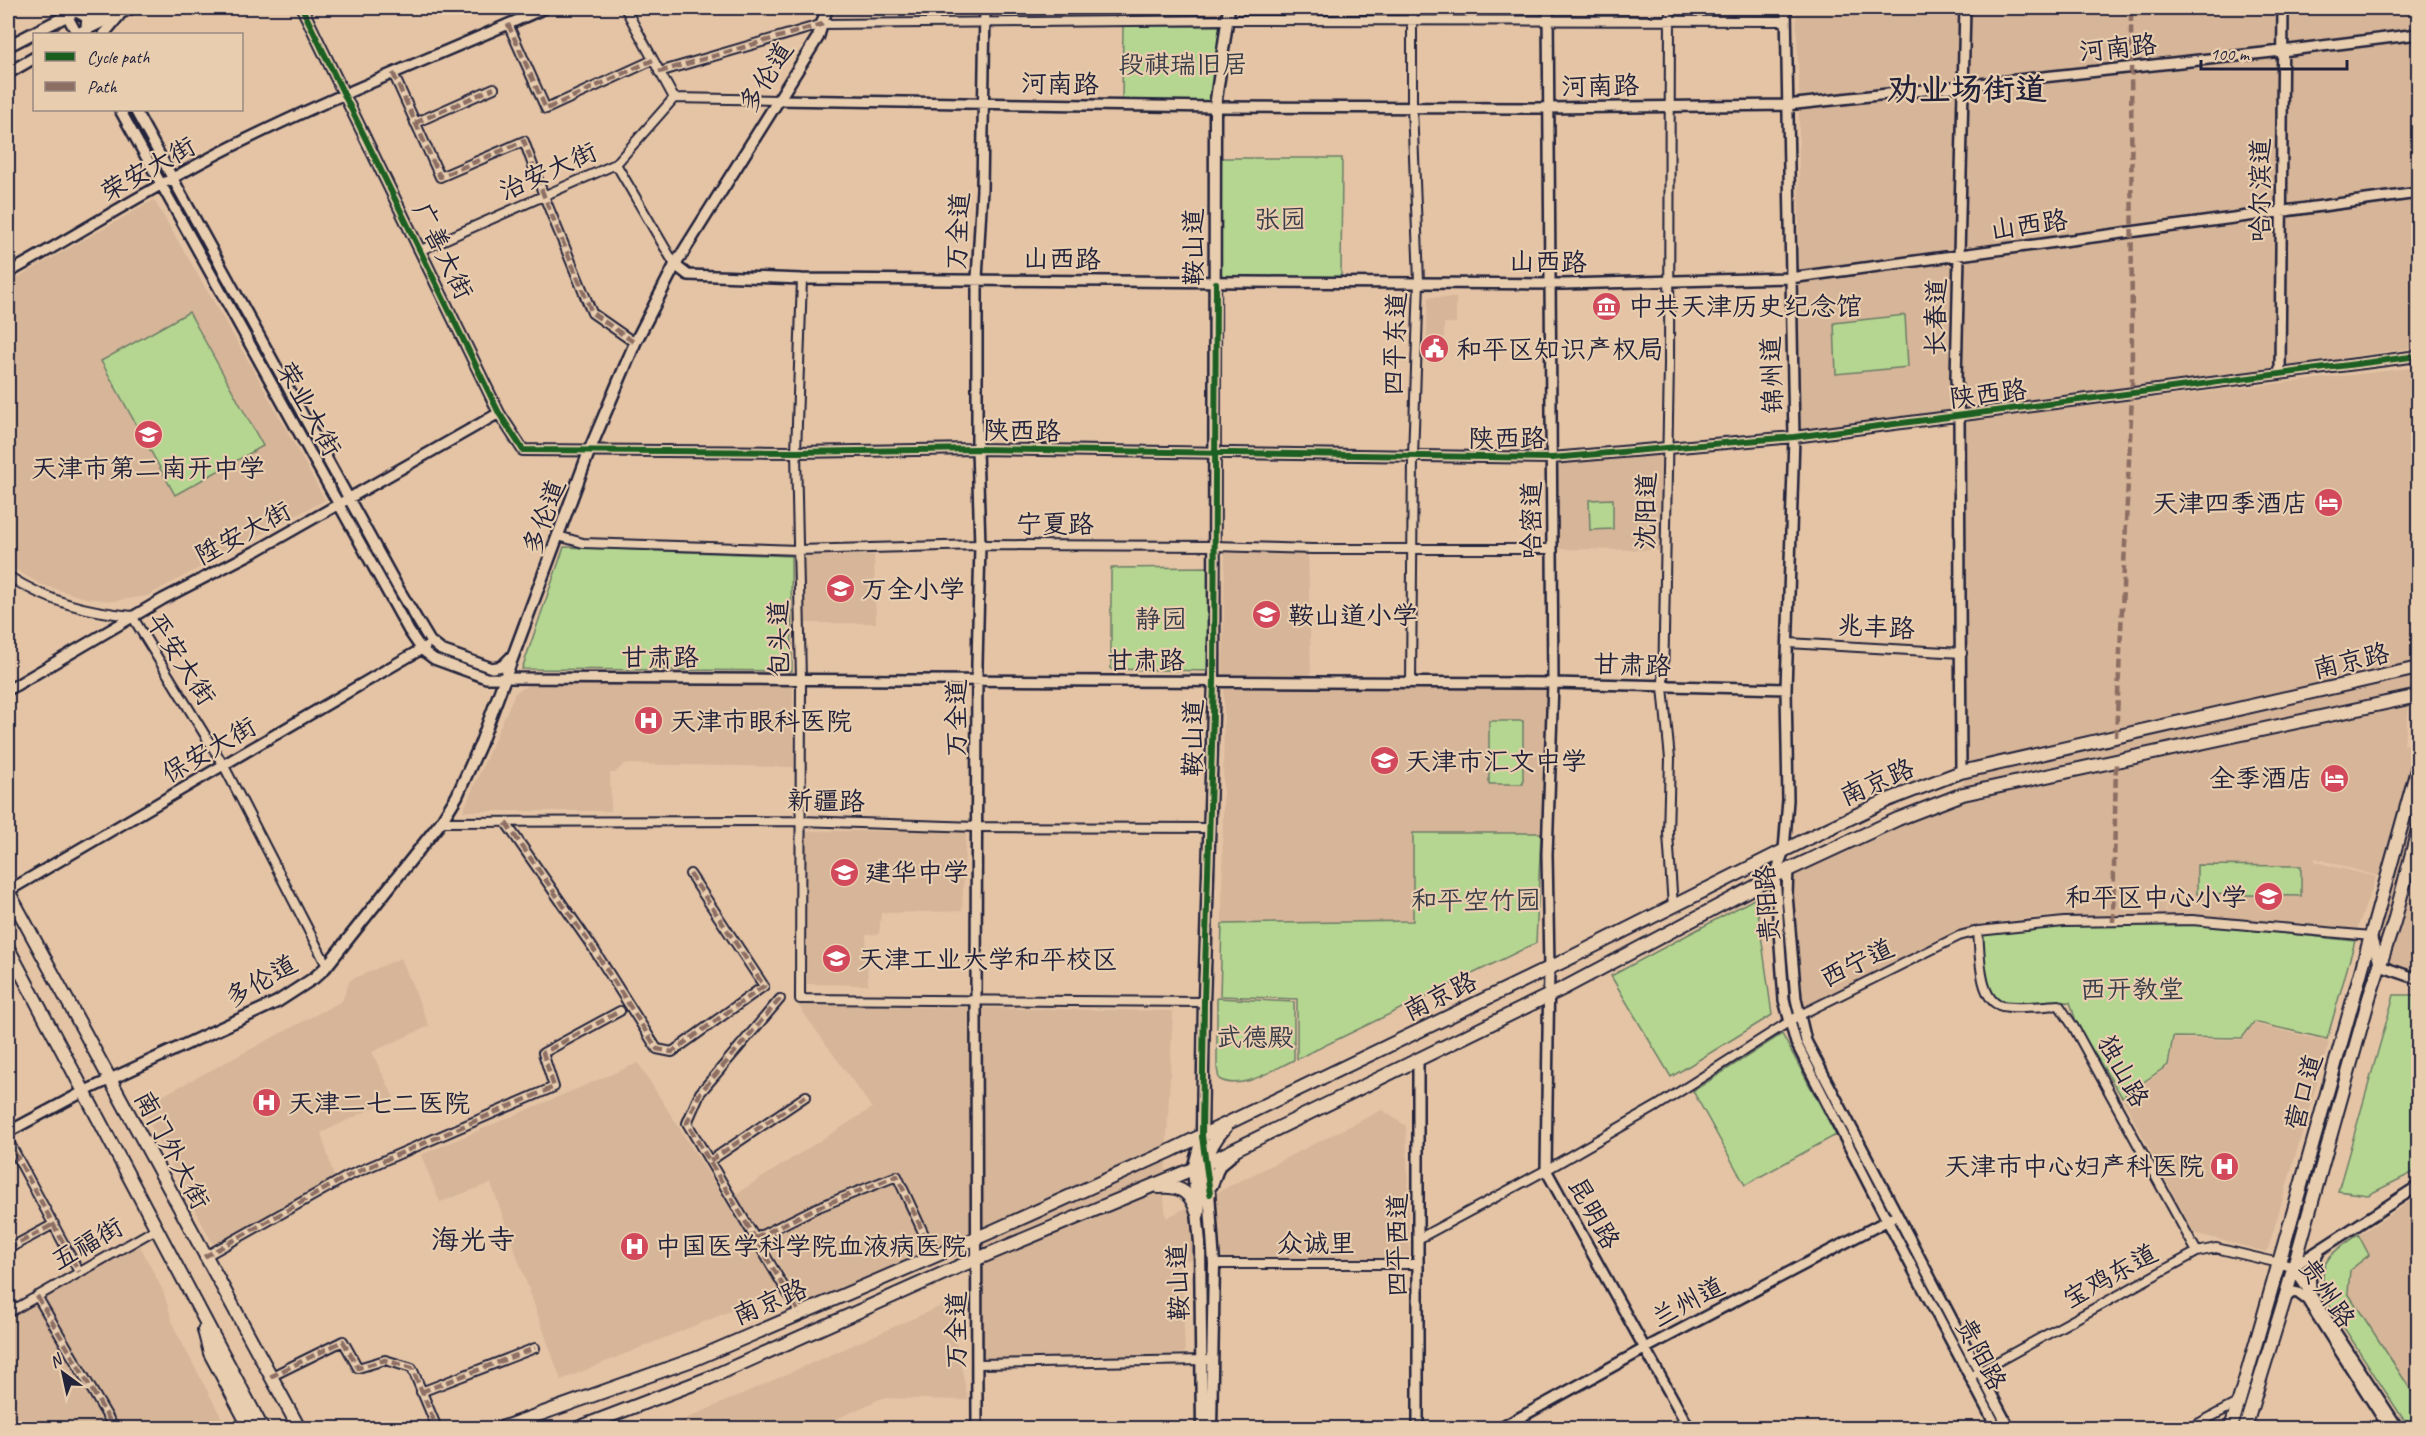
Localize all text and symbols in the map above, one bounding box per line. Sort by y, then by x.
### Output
street label: 河南路 [2077,28,2159,68]
legend [33,33,243,111]
scale bar [2201,33,2346,71]
street label: 多伦道 [731,35,801,119]
text: 100 m [2210,43,2251,65]
text: Cycle path [87,46,150,68]
park label: 段祺瑞旧居 [1118,48,1248,81]
street label: 河南路 [1021,67,1099,101]
street label: 河南路 [1561,69,1639,103]
district label: 劝业场街道 [1887,69,2047,110]
text: Path [87,76,117,98]
street label: 荣安大街 [95,129,201,209]
street label: 治安大街 [494,135,602,207]
street label: 哈尔滨道 [2244,138,2277,242]
street label: 万全道 [939,191,977,271]
street label: 广善大街 [405,197,481,305]
park label: 张园 [1254,203,1306,236]
street label: 山西路 [1988,203,2070,247]
street label: 鞍山道 [1177,208,1210,286]
street label: 山西路 [1023,242,1101,276]
street label: 山西路 [1509,245,1587,279]
street label: 长春道 [1919,278,1953,356]
museum icon: 中共天津历史纪念馆 [1591,290,1623,322]
place label: 中共天津历史纪念馆 [1628,290,1862,323]
street label: 四平东道 [1377,291,1413,397]
public building icon: 和平区知识产权局 [1419,333,1451,365]
place label: 和平区知识产权局 [1456,333,1664,366]
street label: 锦州道 [1754,335,1790,415]
street label: 荣业大街 [269,356,349,462]
street label: 陕西路 [1947,373,2029,415]
street label: 陕西路 [983,414,1061,448]
school or university icon: 天津市第二南开中学 [132,418,164,450]
street label: 陕西路 [1468,422,1546,455]
place label: 天津市第二南开中学 [31,452,265,485]
street label: 沈阳道 [1629,472,1663,550]
street label: 多伦道 [515,475,573,559]
street label: 哈密道 [1515,481,1548,559]
place label: 天津四季酒店 [2152,487,2308,520]
hotel icon: 天津四季酒店 [2313,487,2345,519]
street label: 陞安大街 [189,494,297,572]
street label: 宁夏路 [1016,508,1094,541]
school or university icon: 万全小学 [824,573,856,605]
place label: 万全小学 [861,573,965,606]
school or university icon: 鞍山道小学 [1251,599,1283,631]
place label: 鞍山道小学 [1288,599,1418,632]
street label: 包头道 [762,600,796,678]
park label: 静园 [1135,603,1187,636]
street label: 平安大街 [139,606,223,712]
street label: 兆丰路 [1836,608,1916,646]
street label: 南京路 [2309,636,2393,686]
street label: 甘肃路 [621,641,699,674]
street label: 甘肃路 [1107,644,1185,677]
street label: 甘肃路 [1592,647,1672,683]
street label: 万全道 [940,679,973,757]
street label: 鞍山道 [1176,699,1210,777]
hospital icon: 天津市眼科医院 [633,705,665,737]
place label: 天津市眼科医院 [670,705,852,738]
street label: 保安大街 [156,710,262,790]
school or university icon: 天津市汇文中学 [1368,745,1400,777]
place label: 天津市汇文中学 [1405,745,1587,778]
street label: 南京路 [1835,751,1919,813]
place label: 全季酒店 [2209,762,2313,795]
hotel icon: 全季酒店 [2318,762,2350,794]
street label: 新疆路 [787,784,865,818]
school or university icon: 建华中学 [828,856,860,888]
place label: 建华中学 [865,856,969,889]
street label: 贵阳路 [1748,864,1786,944]
place label: 和平区中心小学 [2065,881,2247,914]
school or university icon: 和平区中心小学 [2252,881,2284,913]
park label: 和平空竹园 [1411,884,1541,917]
street label: 西宁道 [1815,931,1899,995]
school or university icon: 天津工业大学和平校区 [821,943,853,975]
place label: 天津工业大学和平校区 [858,943,1118,976]
street label: 多伦道 [219,947,303,1015]
street label: 南京路 [1398,964,1482,1028]
park label: 西开教堂 [2080,973,2184,1006]
park label: 武德殿 [1216,1021,1294,1054]
street label: 独山路 [2090,1029,2156,1113]
street label: 营口道 [2278,1050,2330,1134]
street label: 南门外大街 [127,1085,217,1215]
hospital icon: 天津二七二医院 [251,1087,283,1119]
place label: 天津二七二医院 [288,1087,470,1120]
place label: 天津市中心妇产科医院 [1944,1150,2204,1183]
hospital icon: 天津市中心妇产科医院 [2209,1150,2241,1182]
street label: 昆明路 [1561,1171,1627,1255]
street label: 四平西道 [1381,1193,1414,1297]
street label: 五福街 [45,1210,129,1278]
district label: 海光寺 [431,1222,515,1257]
street label: 众诚里 [1277,1227,1355,1260]
hospital icon: 中国医学科学院血液病医院 [618,1230,650,1262]
place label: 中国医学科学院血液病医院 [655,1230,967,1263]
street label: 宝鸡东道 [2057,1236,2163,1316]
street label: 鞍山道 [1160,1242,1196,1322]
street label: 贵州路 [2292,1251,2362,1335]
street label: 兰州道 [1646,1269,1730,1335]
street label: 南京路 [728,1272,812,1332]
street label: 万全道 [940,1291,973,1369]
street label: 贵阳路 [1948,1312,2014,1396]
north arrow [33,1343,93,1403]
text: N [46,1348,68,1372]

